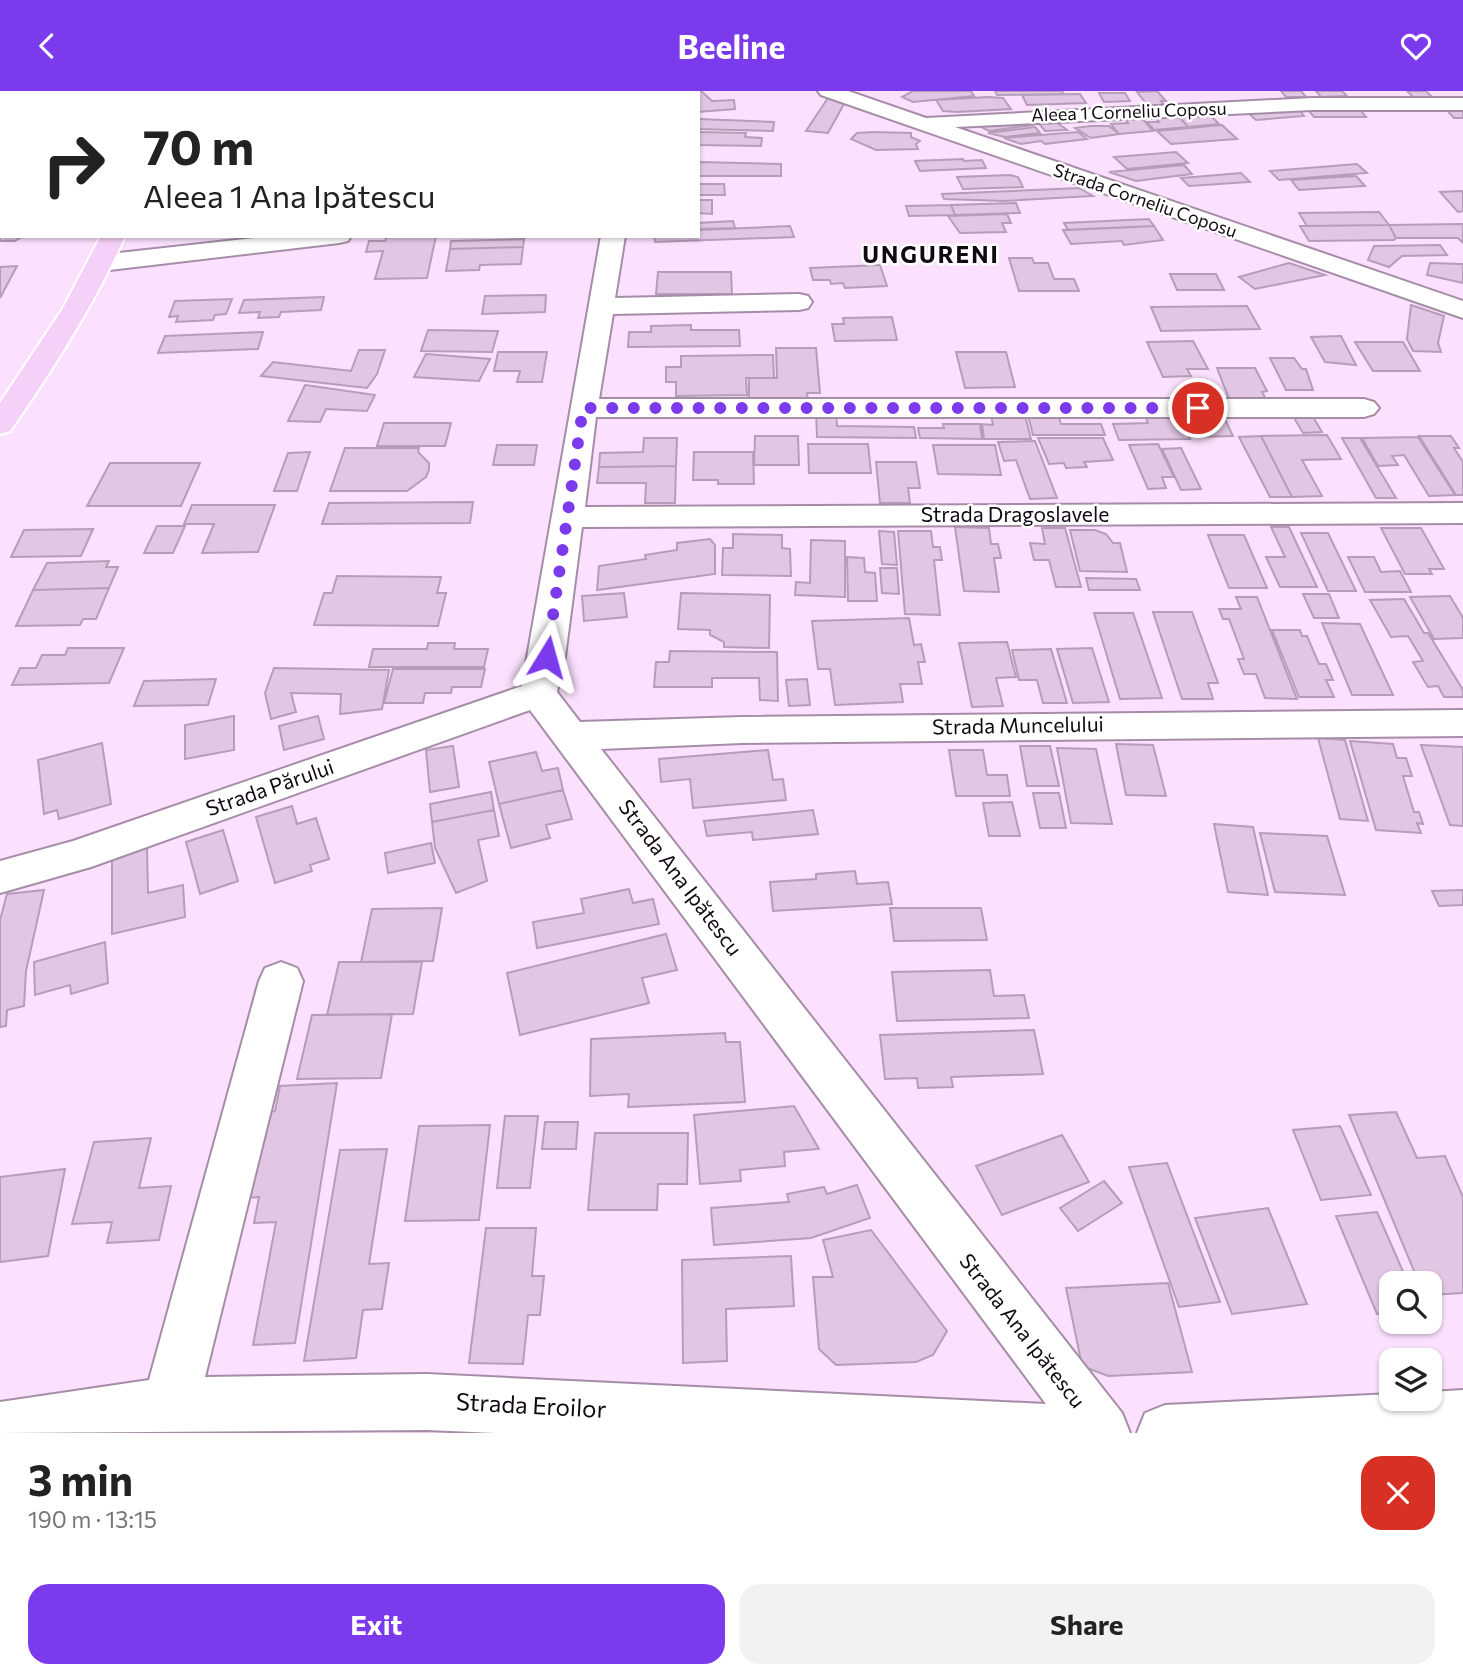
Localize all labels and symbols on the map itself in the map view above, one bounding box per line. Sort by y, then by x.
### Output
street label: Aleea 1 Corneliu Coposu [1031,97,1227,125]
street label: Strada Corneliu Coposu [1051,158,1240,242]
district label: UNGURENI [862,240,1000,268]
pin [1168,378,1228,438]
street label: Strada Dragoslavele [921,501,1109,526]
position arrow [510,620,584,694]
street label: Strada Muncelului [932,711,1104,738]
street label: Strada Părului [202,753,337,820]
street label: Strada Ana Ipătescu [614,794,748,960]
street label: Strada Ana Ipătescu [955,1248,1091,1412]
street label: Strada Eroilor [455,1386,607,1423]

